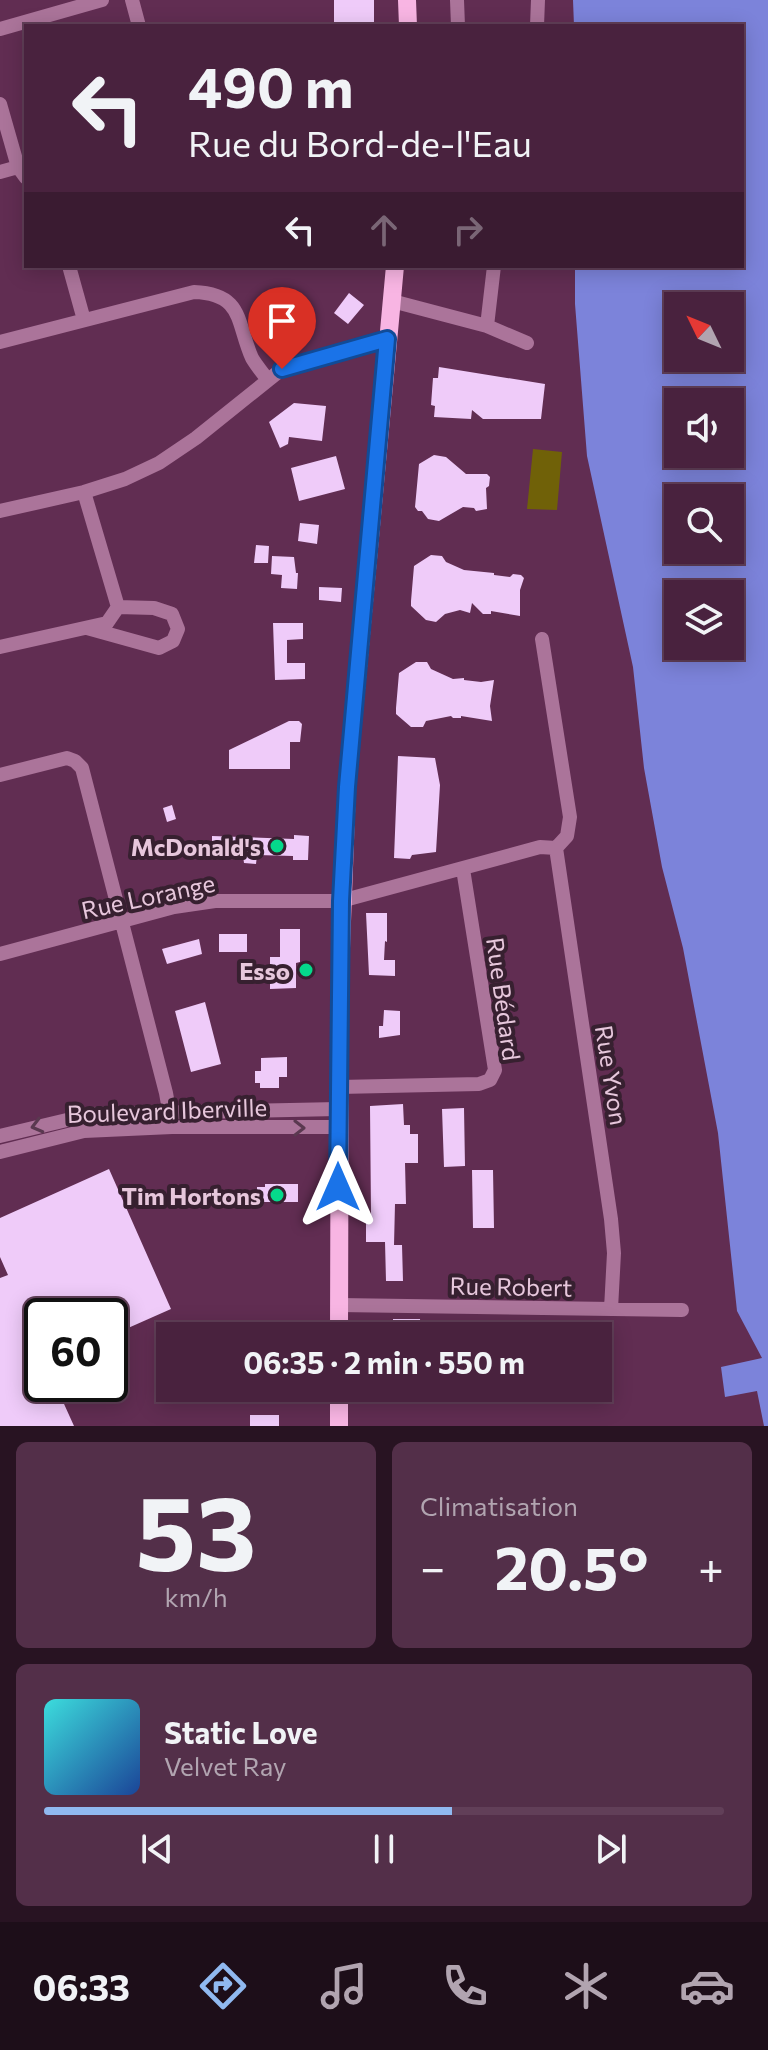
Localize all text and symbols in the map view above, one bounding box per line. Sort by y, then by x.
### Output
text: 490 m [188,51,354,120]
icon: left [56,56,160,160]
text: Rue du Bord-de-l'Eau [188,120,532,164]
icon: left [278,208,322,252]
icon: ahead [362,208,406,252]
icon: right [446,208,490,252]
pin [248,287,316,369]
north arrow [664,292,744,372]
map controls [664,292,744,660]
icon: arrive [260,299,304,343]
button: sound [664,388,744,468]
button: search [664,484,744,564]
button: layers [664,580,744,660]
place label: McDonald's [131,832,261,861]
marker: McDonald's [268,837,286,855]
street label: Rue Lorange [79,868,217,924]
street label: Rue Bédard [481,935,527,1063]
place label: Esso [239,956,290,985]
marker: Esso [297,961,315,979]
street label: Rue Yvon [590,1023,634,1127]
street label: Boulevard Iberville [66,1092,268,1128]
one-way arrow [31,1116,45,1133]
one-way arrow [293,1119,306,1137]
position arrow [296,1145,380,1229]
place label: Tim Hortons [122,1181,261,1210]
marker: Tim Hortons [268,1186,286,1204]
street label: Rue Robert [449,1270,573,1302]
speed limit sign: 60 [24,1298,128,1402]
text: 06:35 · 2 min · 550 m [243,1343,525,1380]
text: 53 [135,1465,257,1592]
text: Climatisation [420,1490,578,1521]
text: 20.5° [495,1529,649,1602]
text: − [420,1539,445,1593]
text: + [698,1539,724,1593]
text: km/h [164,1581,228,1612]
text: Static Love [164,1713,318,1750]
text: Velvet Ray [164,1750,287,1781]
icon: previous [135,1827,179,1871]
icon: pause [362,1827,406,1871]
icon: next [589,1827,633,1871]
icon: directions [195,1958,251,2014]
icon: music [316,1958,372,2014]
icon: phone [437,1958,493,2014]
icon: climate [558,1958,614,2014]
icon: car [679,1958,735,2014]
text: 06:33 [33,1964,130,2008]

